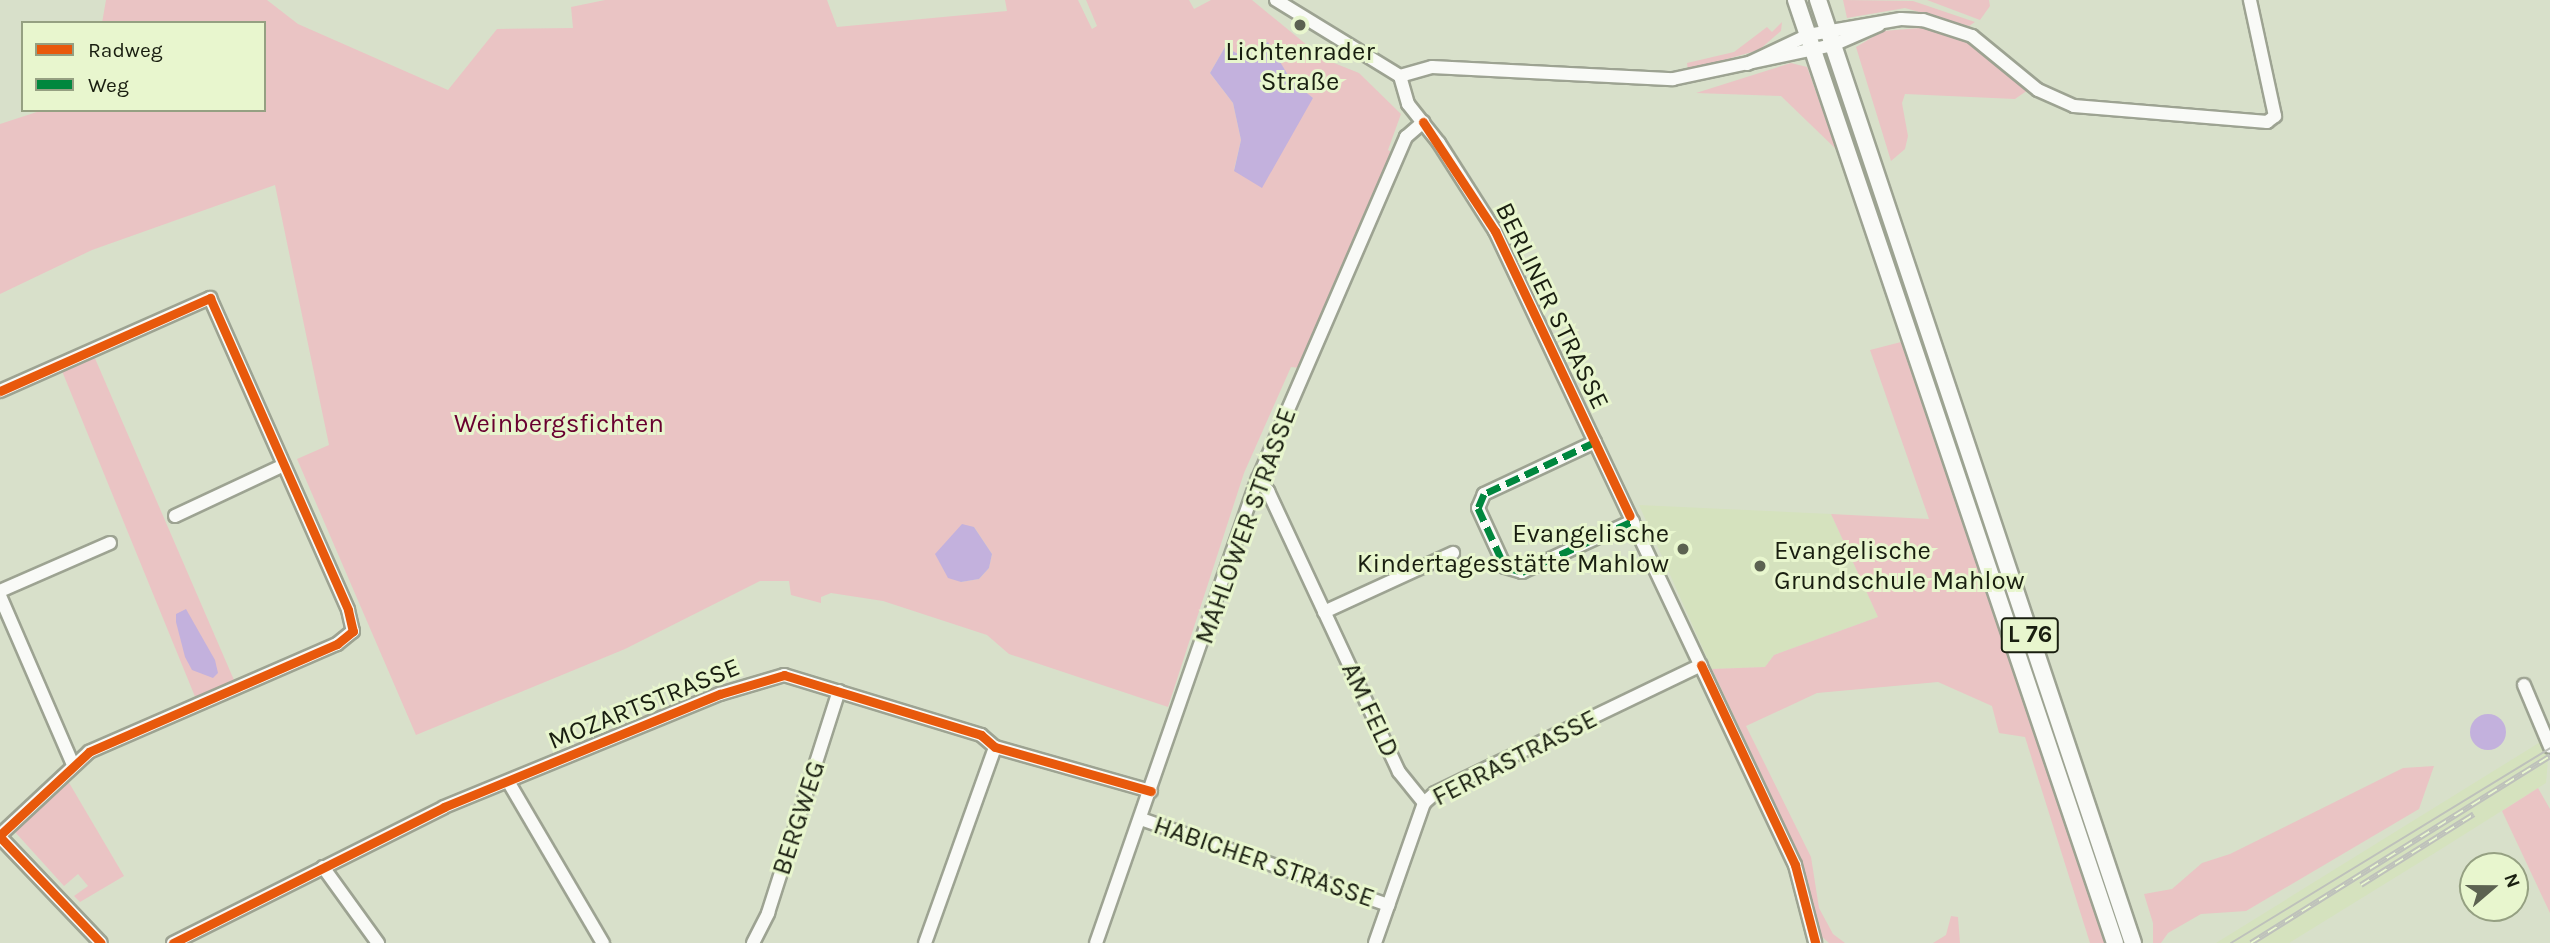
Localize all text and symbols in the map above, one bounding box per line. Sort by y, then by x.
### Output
marker: Lichtenrader Straße [1292,17,1308,33]
legend [21,21,266,112]
place label: Lichtenrader Straße [1225,36,1375,98]
text: Radweg [88,38,163,62]
text: Weg [88,73,129,97]
street label: BERLINER STRASSE [1488,197,1616,415]
street label: MAHLOWER STRASSE [1189,404,1303,648]
park label: Weinbergsfichten [454,408,664,440]
place label: Evangelische Kindertagesstätte Mahlow [1357,518,1669,580]
place label: Evangelische Grundschule Mahlow [1774,535,2025,596]
marker: Evangelische Kindertagesstätte Mahlow [1675,541,1691,557]
marker: Evangelische Grundschule Mahlow [1752,558,1768,574]
road number: L 76 [2000,614,2060,656]
street label: MOZARTSTRASSE [544,651,744,757]
street label: AM FELD [1335,658,1405,762]
street label: FERRASTRASSE [1427,703,1603,813]
street label: BERGWEG [766,757,832,879]
street label: HABICHER STRASSE [1150,810,1378,914]
north arrow [2459,852,2529,922]
text: N [2499,870,2525,891]

